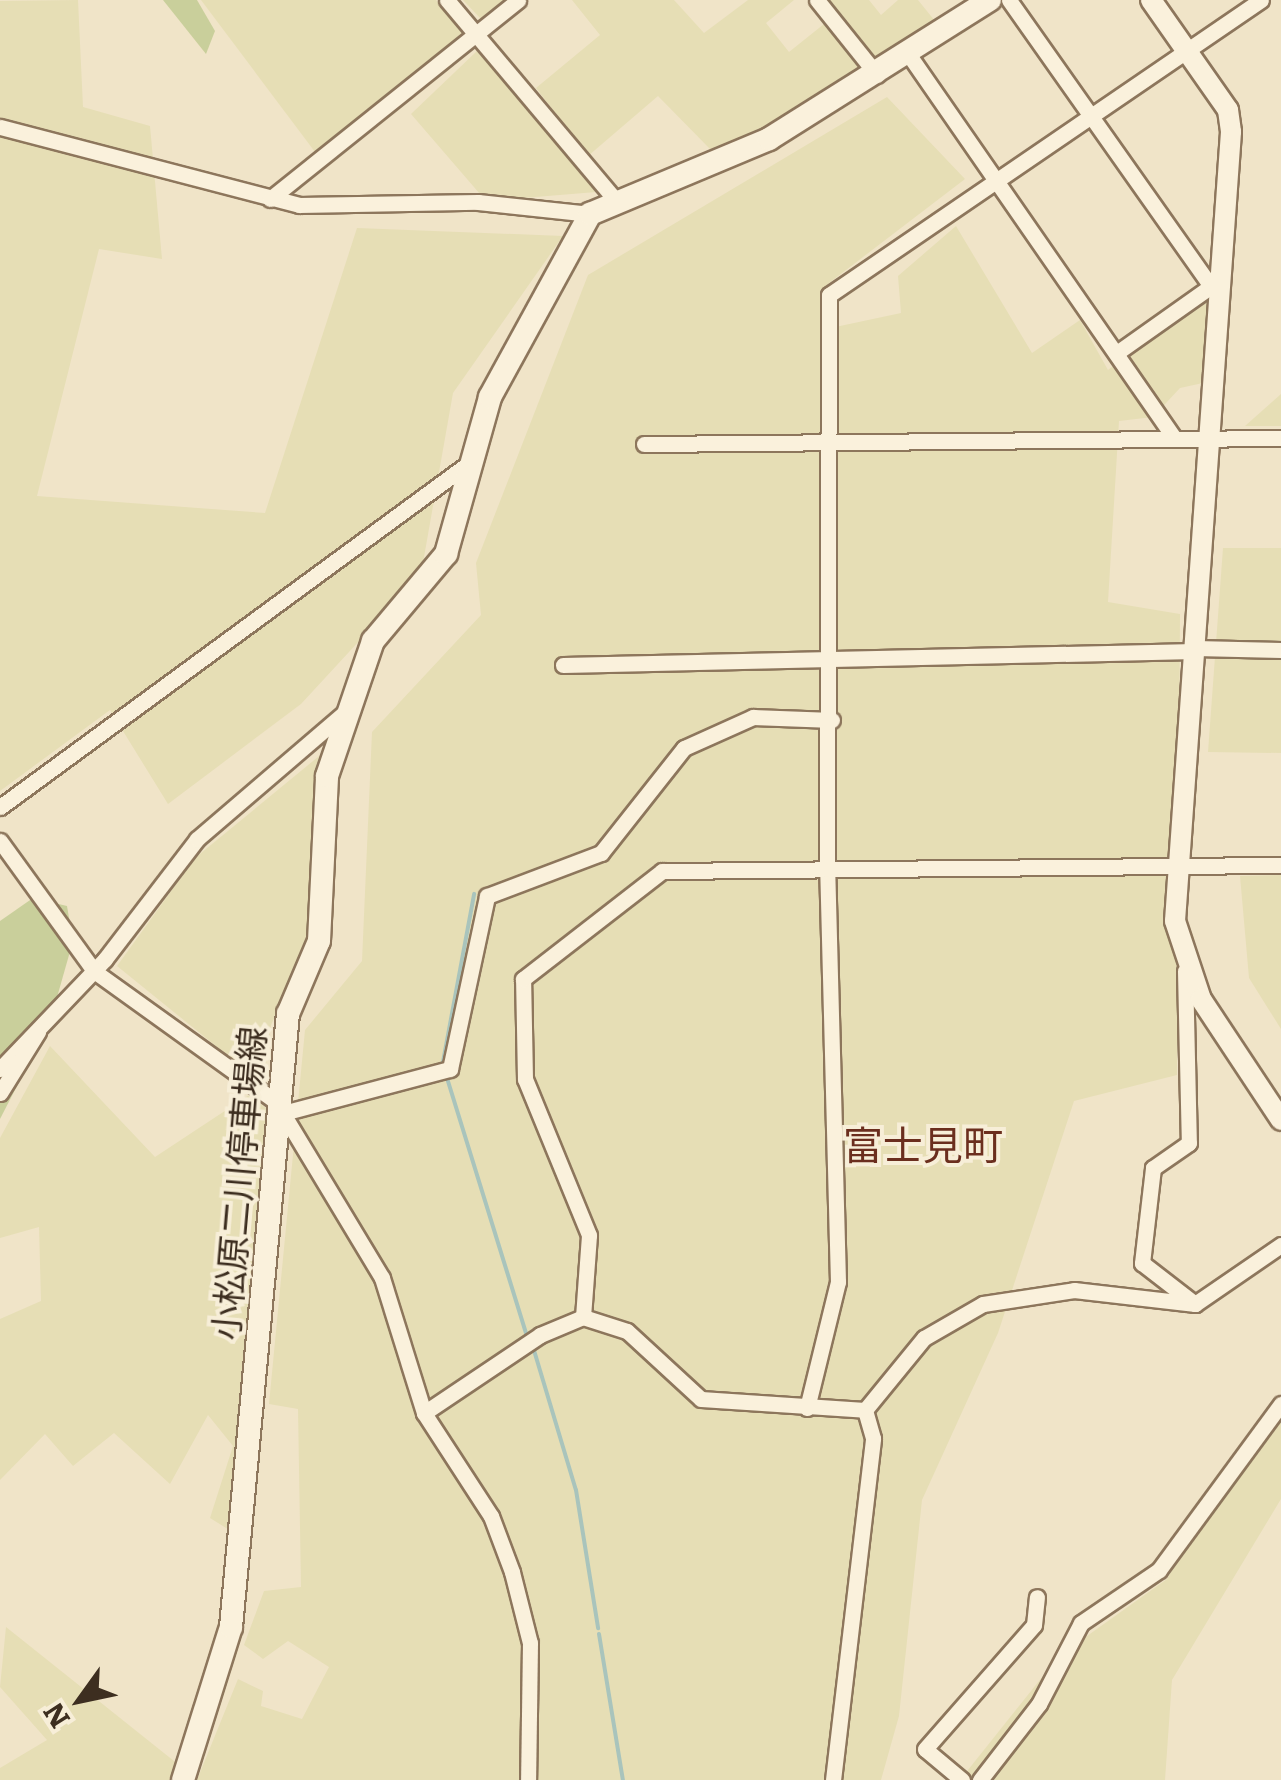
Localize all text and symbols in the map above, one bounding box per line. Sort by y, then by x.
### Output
street label: 小松原二川停車場線 [202,1024,272,1342]
district label: 富士見町 [843,1119,1003,1167]
north arrow [30,1650,130,1750]
text: N [31,1695,79,1738]

